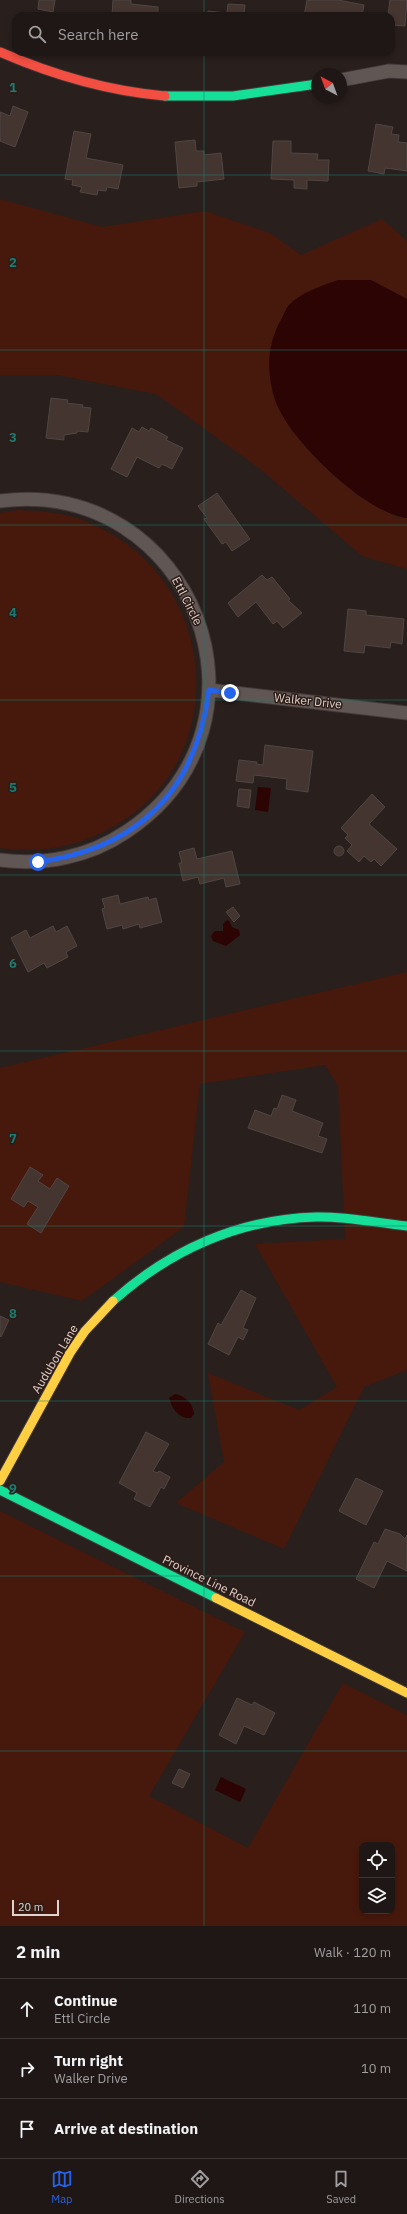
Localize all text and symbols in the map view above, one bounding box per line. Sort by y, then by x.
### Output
search box [12,12,395,56]
icon: search [26,23,48,45]
text: Search here [58,25,138,44]
north arrow [311,68,347,104]
text: 1 [9,79,17,96]
text: 2 [9,254,17,271]
text: 3 [9,429,17,446]
street label: Ettl Circle [169,574,206,628]
text: 4 [9,604,17,621]
route end [221,684,239,702]
street label: Walker Drive [273,689,343,712]
text: 5 [9,779,17,796]
route start [29,853,47,871]
text: 6 [9,955,17,972]
text: 7 [9,1130,17,1147]
text: 8 [9,1305,17,1322]
street label: Audubon Lane [28,1321,81,1396]
text: 9 [9,1480,17,1497]
street label: Province Line Road [160,1551,258,1610]
map controls [359,1842,395,1914]
button: locate [359,1842,395,1878]
button: layers [359,1878,395,1914]
scale bar [12,1898,59,1917]
text: 20 m [18,1900,43,1914]
text: 2 min [16,1941,60,1963]
text: Walk · 120 m [314,1944,391,1961]
text: Continue [54,1991,118,2010]
icon: ahead [16,1998,38,2020]
text: 110 m [353,2000,391,2017]
text: Ettl Circle [54,2010,110,2027]
text: Turn right [54,2051,123,2070]
icon: right [16,2058,38,2080]
text: 10 m [361,2060,391,2077]
text: Walker Drive [54,2070,128,2087]
icon: arrive [16,2118,38,2140]
text: Arrive at destination [54,2119,198,2138]
tab: Map [51,2168,73,2206]
tab: Directions [175,2168,225,2206]
tab: Saved [326,2168,356,2206]

